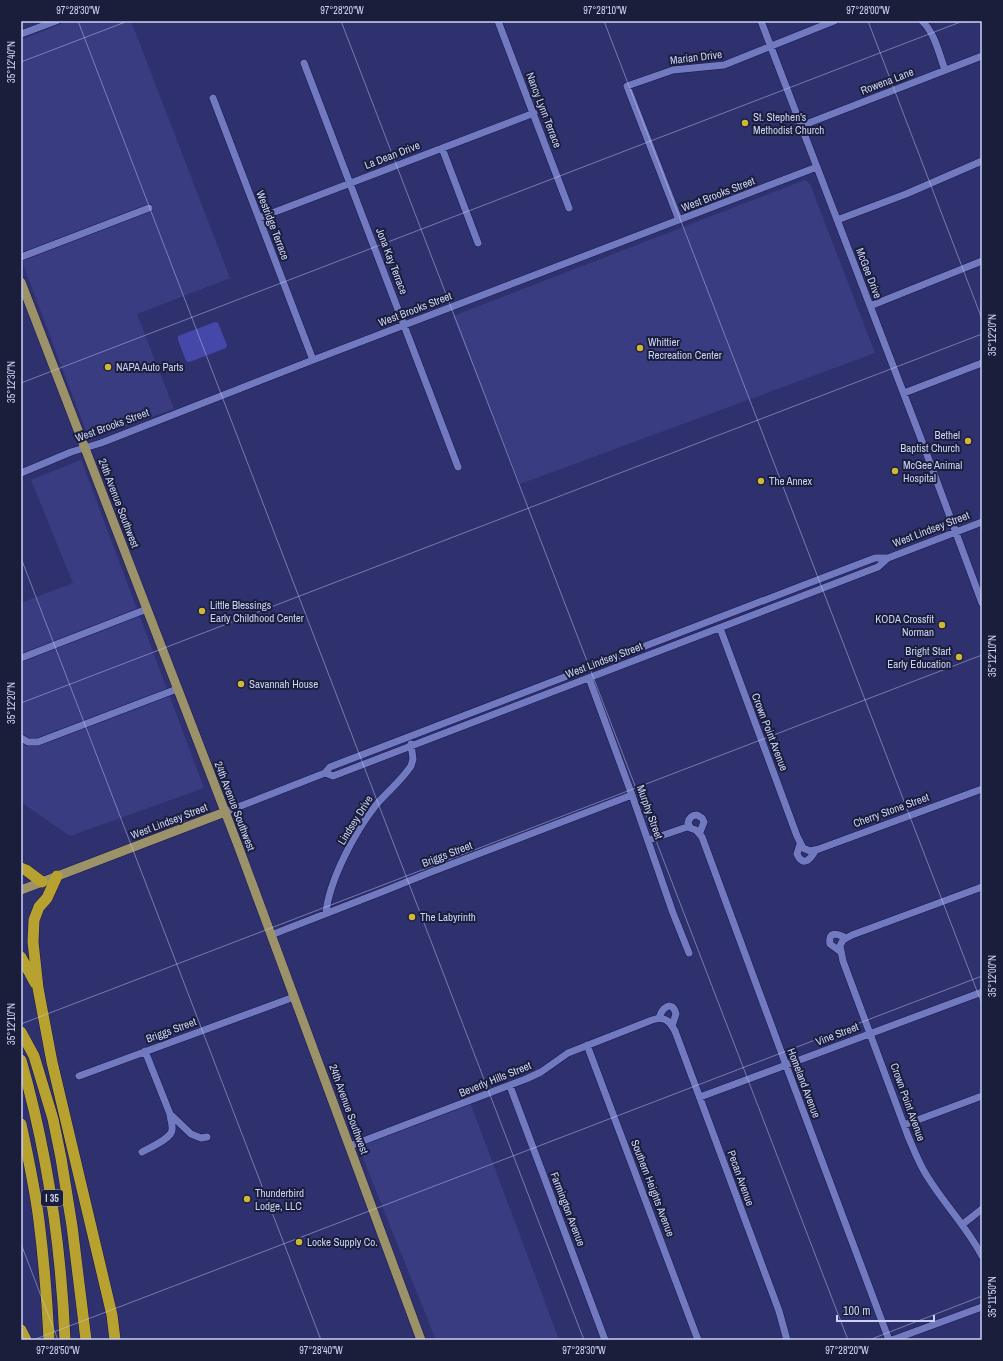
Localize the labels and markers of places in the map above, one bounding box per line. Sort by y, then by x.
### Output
place label: St. Stephen's Methodist Church [753,110,824,137]
marker: St. Stephen's Methodist Church [740,118,750,128]
place label: Whittier Recreation Center [648,335,722,362]
marker: Whittier Recreation Center [635,343,645,353]
place label: NAPA Auto Parts [116,360,184,374]
marker: NAPA Auto Parts [103,362,113,372]
place label: Bethel Baptist Church [900,428,960,455]
marker: Bethel Baptist Church [963,436,973,446]
place label: McGee Animal Hospital [903,458,962,485]
marker: McGee Animal Hospital [890,466,900,476]
place label: The Annex [769,474,813,488]
marker: The Annex [756,476,766,486]
place label: Little Blessings Early Childhood Center [210,598,304,625]
marker: Little Blessings Early Childhood Center [197,606,207,616]
place label: KODA Crossfit Norman [875,612,934,639]
marker: KODA Crossfit Norman [937,620,947,630]
place label: Bright Start Early Education [887,644,951,671]
marker: Bright Start Early Education [954,652,964,662]
place label: Savannah House [249,677,318,691]
marker: Savannah House [236,679,246,689]
place label: The Labyrinth [420,910,476,924]
marker: The Labyrinth [407,912,417,922]
place label: Thunderbird Lodge, LLC [255,1186,304,1213]
marker: Thunderbird Lodge, LLC [242,1194,252,1204]
place label: Locke Supply Co. [307,1235,378,1249]
marker: Locke Supply Co. [294,1237,304,1247]

